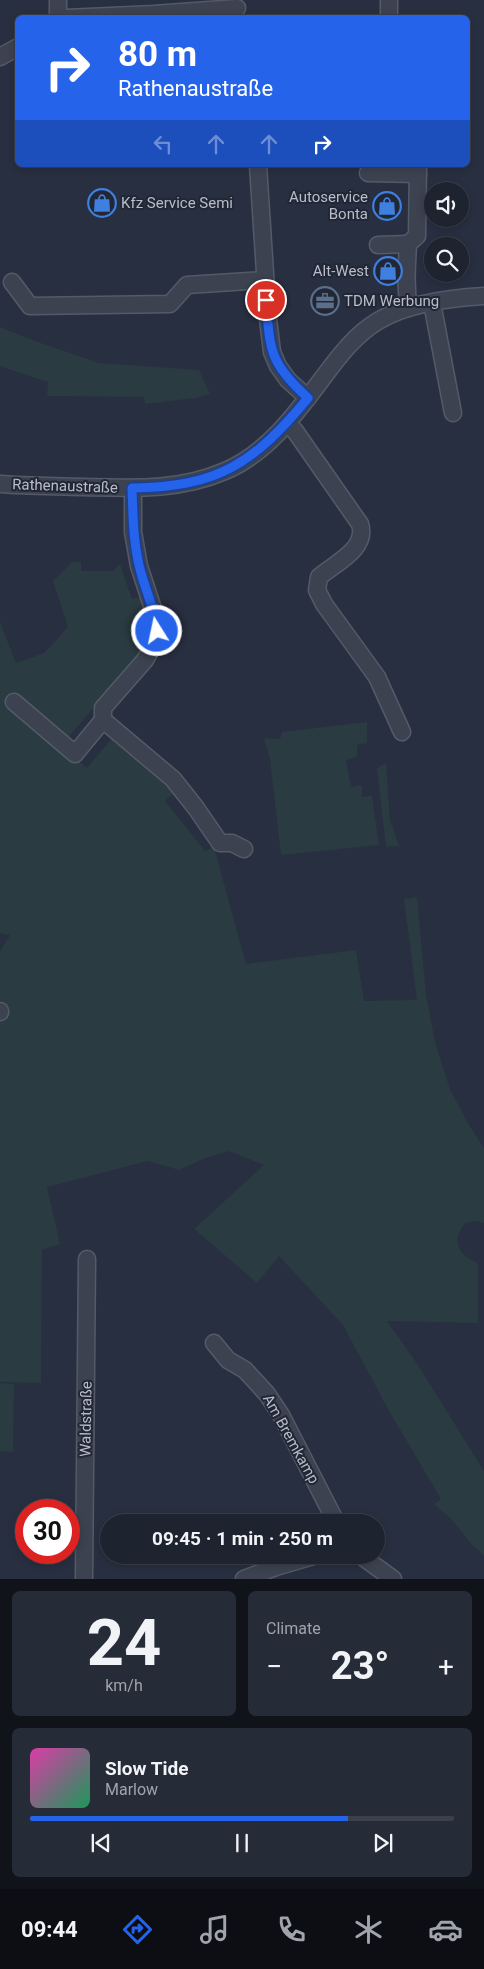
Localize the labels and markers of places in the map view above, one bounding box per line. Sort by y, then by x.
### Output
shop icon: Kfz Service Semi [87,188,117,218]
place label: Autoservice Bonta [289,188,368,223]
shop icon: Autoservice Bonta [372,191,402,221]
place label: Kfz Service Semi [121,194,233,212]
shop icon: Alt-West [373,256,403,286]
place label: Alt-West [313,262,369,280]
pin [245,279,287,321]
office icon: TDM Werbung [310,286,340,316]
place label: TDM Werbung [344,292,439,310]

